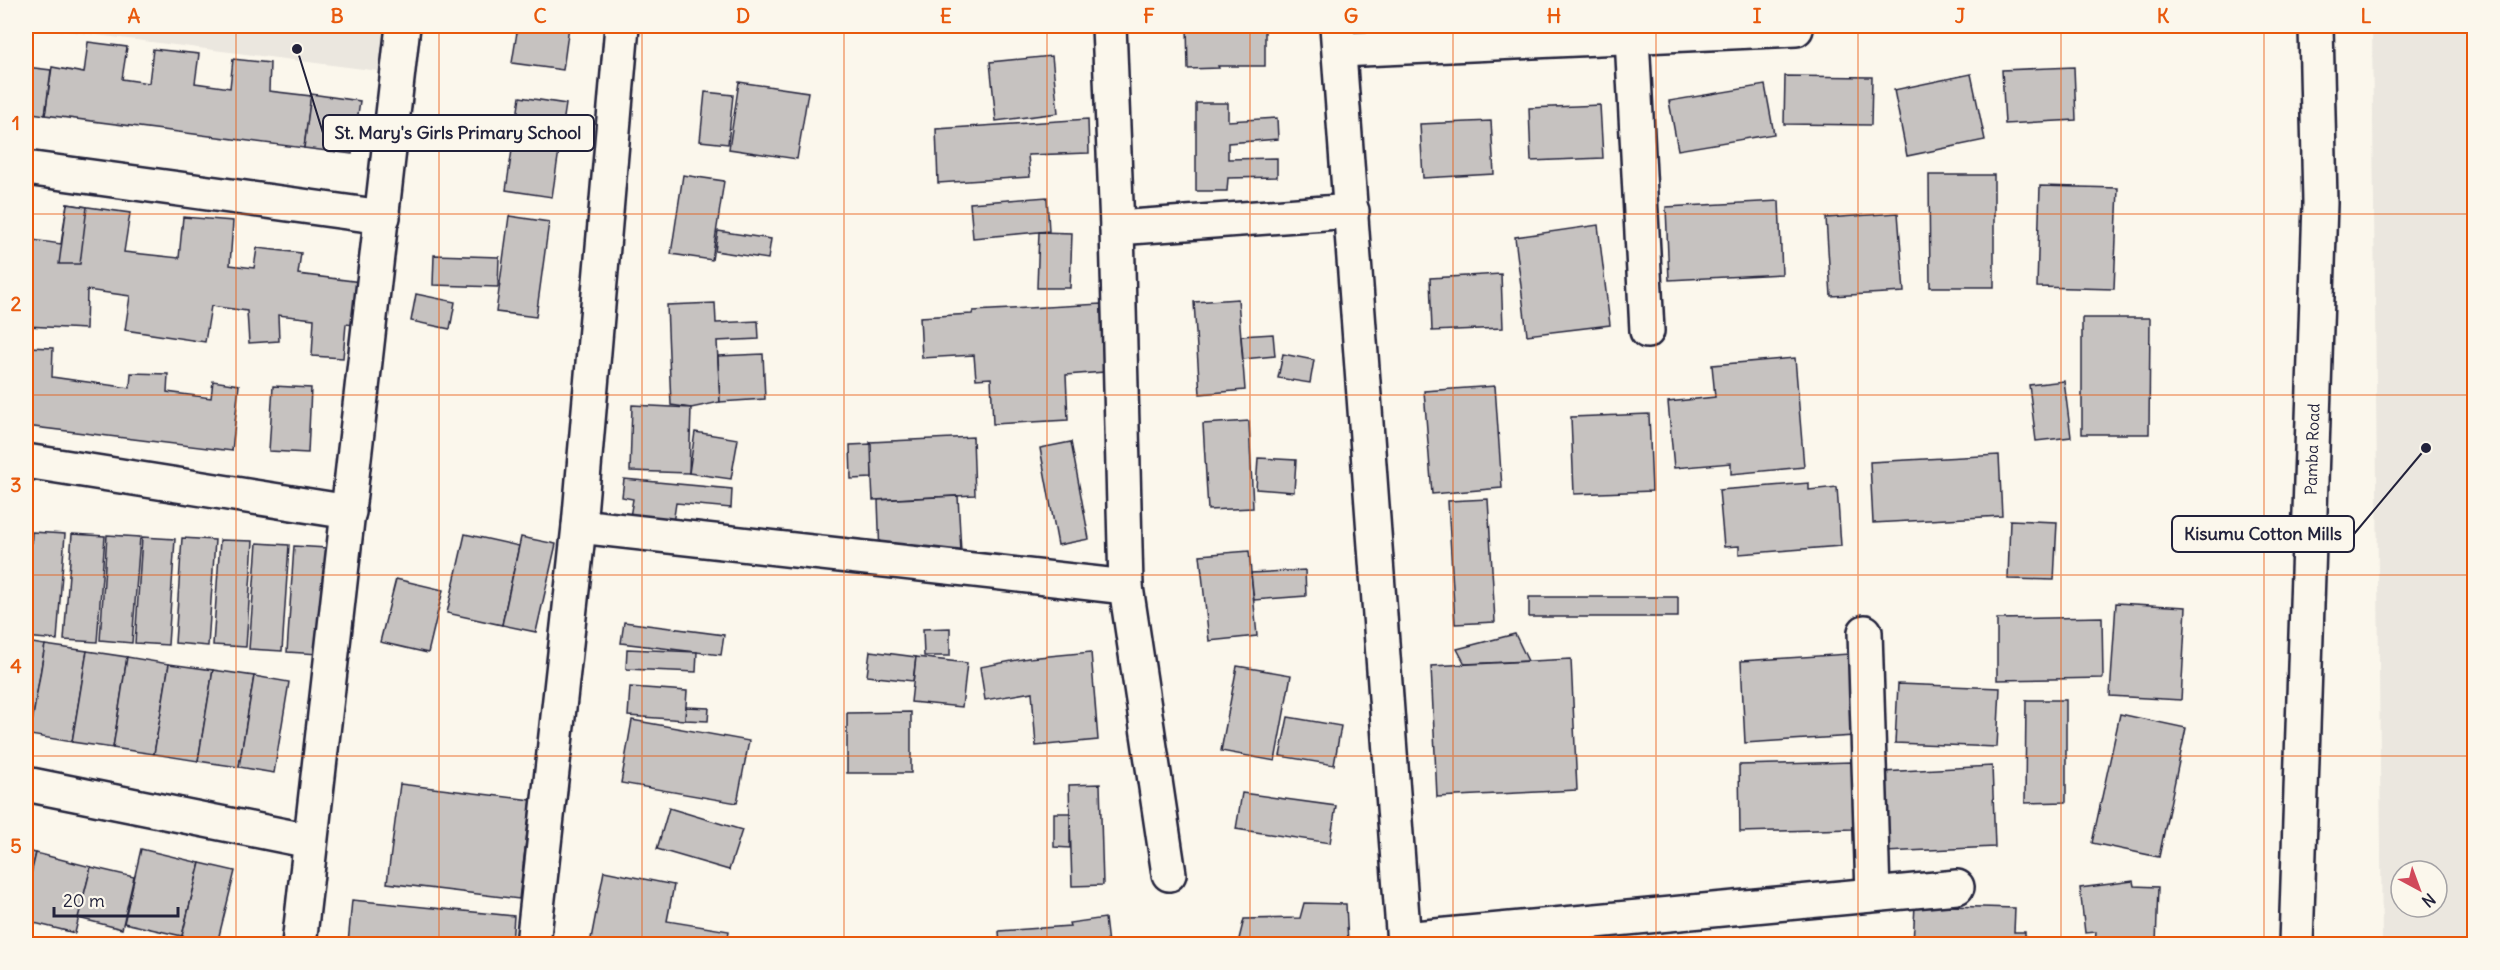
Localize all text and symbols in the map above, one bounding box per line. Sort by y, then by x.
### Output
text: A [128,3,141,28]
text: B [330,3,344,28]
text: C [533,3,547,28]
text: D [736,3,750,28]
text: E [940,3,952,28]
text: F [1143,3,1155,28]
text: G [1344,3,1358,28]
text: H [1547,3,1561,28]
text: I [1753,3,1762,28]
text: J [1955,3,1966,28]
text: K [2157,3,2170,28]
text: L [2361,3,2372,28]
text: 1 [12,110,20,135]
callout: St. Mary's Girls Primary School [323,115,594,151]
text: St. Mary's Girls Primary School [335,121,581,144]
text: 2 [11,291,22,316]
street label: Pamba Road [2301,403,2324,495]
text: 3 [10,472,22,497]
callout: Kisumu Cotton Mills [2172,516,2354,552]
text: Kisumu Cotton Mills [2184,522,2342,545]
text: 4 [10,653,22,678]
text: 5 [10,833,22,858]
north arrow [2389,859,2449,919]
scale bar [54,880,178,918]
text: 20 m [63,889,105,912]
text: N [2418,889,2440,911]

